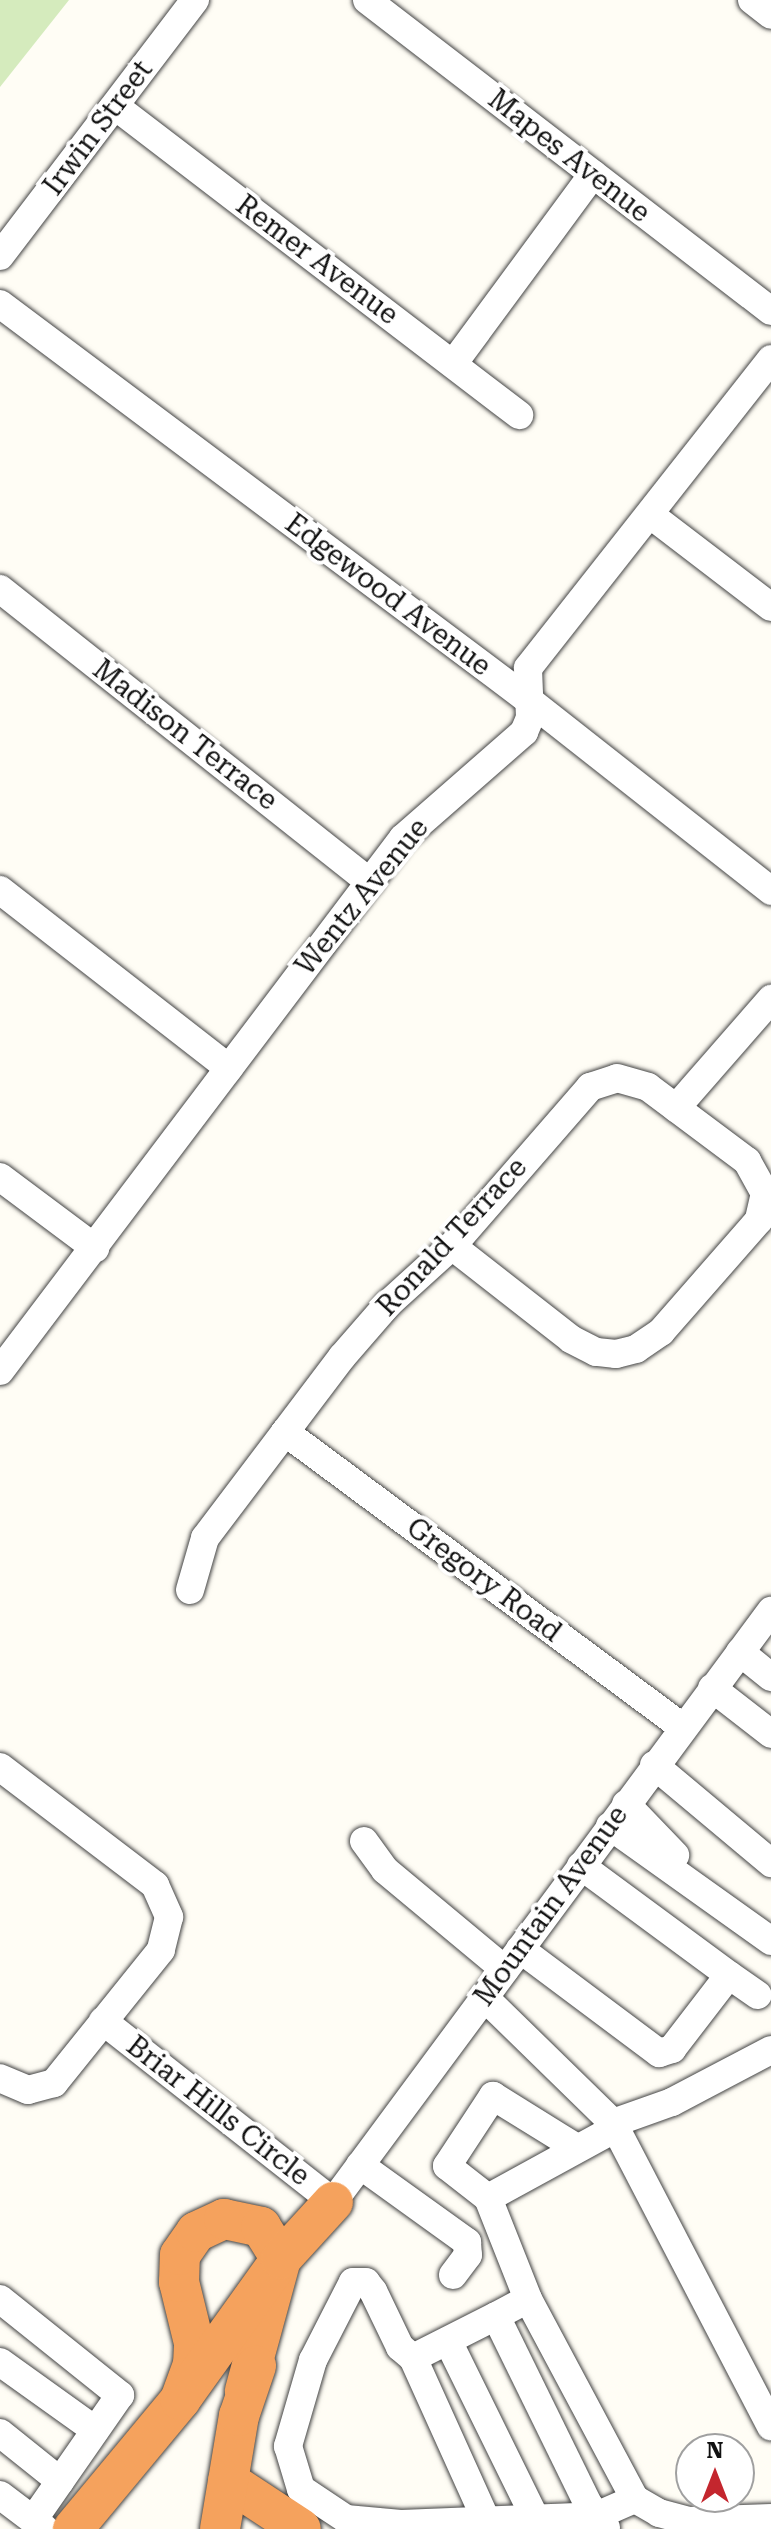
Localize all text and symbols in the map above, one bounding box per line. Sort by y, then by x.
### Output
street label: Irwin Street [36,54,160,202]
street label: Mapes Avenue [481,82,657,230]
street label: Remer Avenue [229,188,405,332]
street label: Edgewood Avenue [279,507,497,683]
street label: Madison Terrace [86,653,284,817]
street label: Wentz Avenue [289,812,435,982]
street label: Ronald Terrace [370,1151,534,1323]
street label: Gregory Road [400,1511,568,1649]
street label: Mountain Avenue [467,1799,635,2013]
street label: Briar Hills Circle [120,2029,316,2193]
north arrow [675,2433,755,2513]
text: N [707,2438,723,2463]

